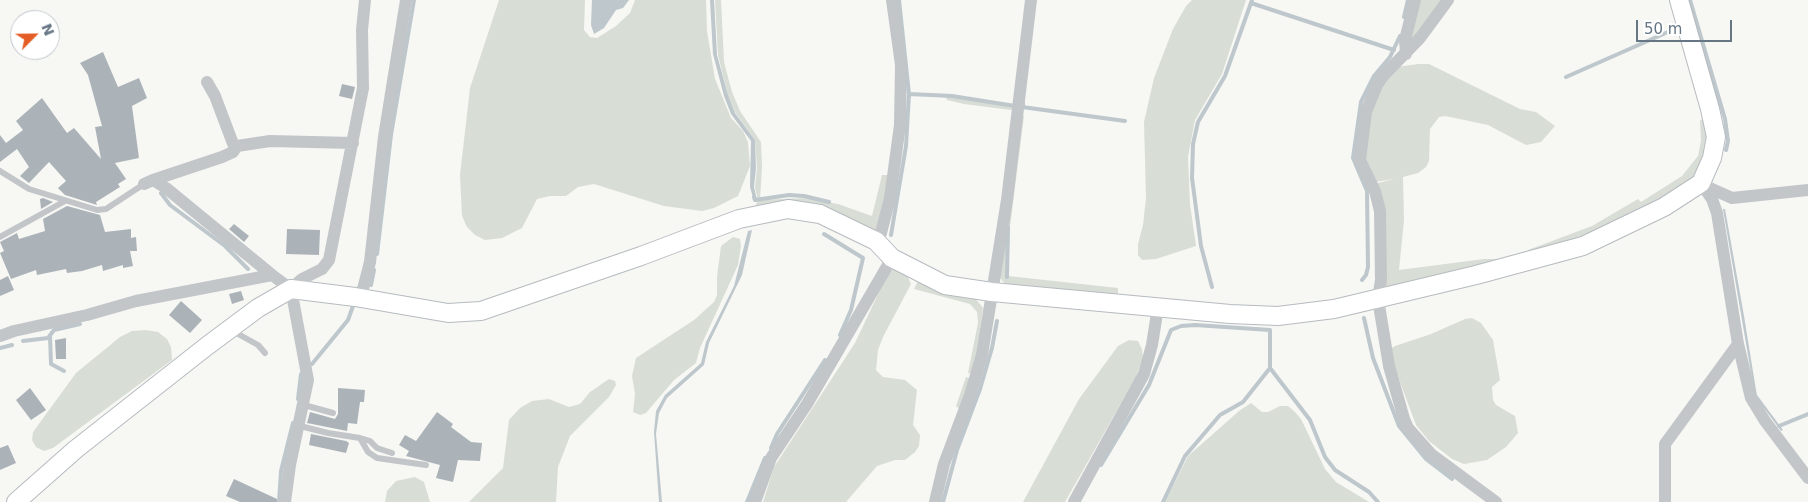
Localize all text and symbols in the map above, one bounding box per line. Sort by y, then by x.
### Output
north arrow [10,10,60,60]
scale bar [1638,10,1734,42]
text: 50 m [1644,20,1682,38]
text: N [38,21,58,38]

